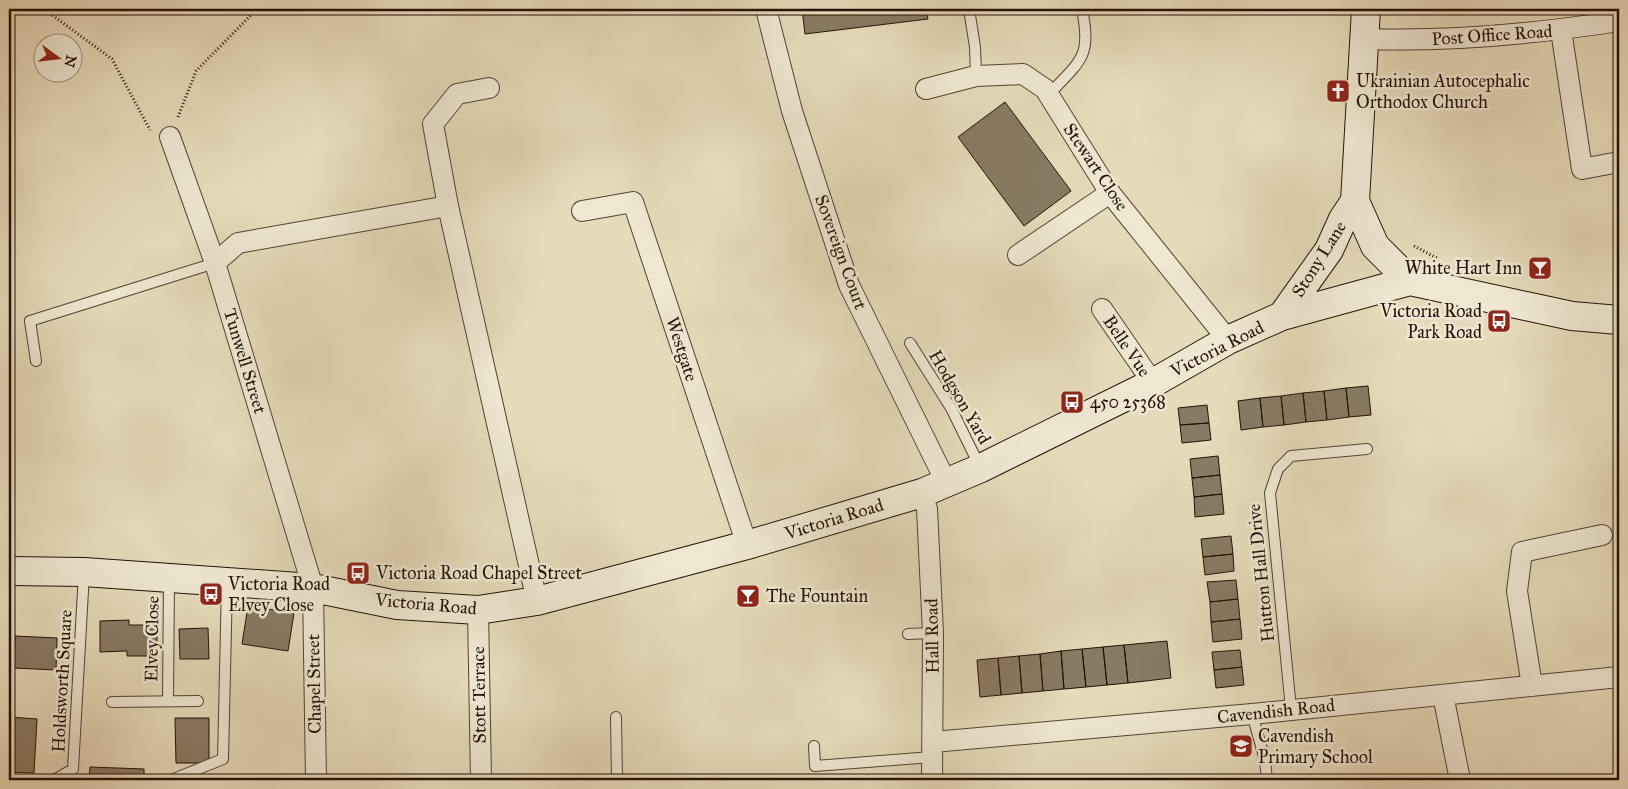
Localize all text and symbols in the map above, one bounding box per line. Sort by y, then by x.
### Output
street label: Post Office Road [1431,20,1553,50]
north arrow [32,32,82,82]
text: N [60,53,80,69]
place label: Ukrainian Autocephalic Orthodox Church [1356,70,1530,113]
church icon: Ukrainian Autocephalic Orthodox Church [1325,78,1351,104]
street label: Stewart Close [1059,119,1133,215]
street label: Sovereign Court [809,192,872,313]
street label: Stony Lane [1287,217,1351,301]
bar icon: White Hart Inn [1527,255,1553,281]
place label: White Hart Inn [1405,257,1522,279]
place label: Victoria Road Park Road [1379,300,1482,343]
street label: Tunwell Street [219,306,272,417]
bus stop icon: Victoria Road Park Road [1486,308,1512,334]
street label: Belle Vue [1098,311,1156,381]
street label: Westgate [660,314,703,384]
street label: Victoria Road [1166,316,1267,382]
street label: Hodgson Yard [923,346,996,448]
bus stop icon: 450 25368 [1059,389,1085,415]
place label: 450 25368 [1090,391,1166,413]
street label: Victoria Road [781,494,886,545]
street label: Hutton Hall Drive [1243,503,1279,643]
bus stop icon: Victoria Road Chapel Street [345,560,371,586]
place label: Victoria Road Chapel Street [375,562,582,584]
place label: Victoria Road Elvey Close [227,573,330,616]
bus stop icon: Victoria Road Elvey Close [198,581,224,607]
bar icon: The Fountain [735,583,761,609]
place label: The Fountain [766,585,868,607]
street label: Victoria Road [373,589,478,619]
street label: Elvey Close [140,596,164,682]
street label: Hall Road [920,598,944,674]
street label: Holdsworth Square [47,609,78,753]
street label: Chapel Street [302,633,326,734]
street label: Stott Terrace [467,646,491,744]
street label: Cavendish Road [1216,694,1336,728]
place label: Cavendish Primary School [1258,725,1373,768]
school or university icon: Cavendish Primary School [1228,733,1254,759]

